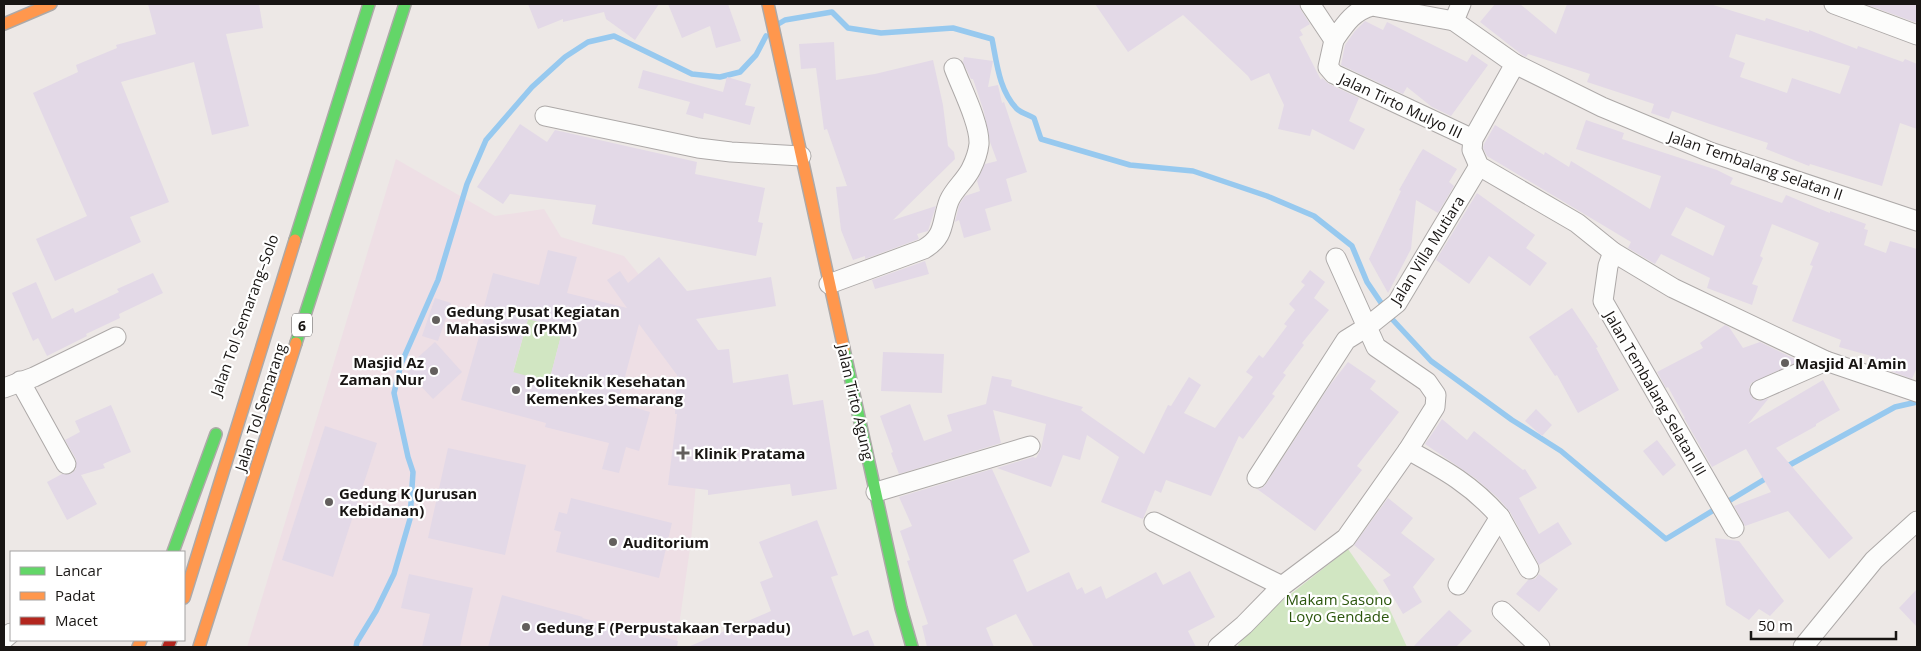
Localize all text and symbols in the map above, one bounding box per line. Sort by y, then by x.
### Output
street label: Jalan Tirto Mulyo III [1334,67,1466,142]
street label: Jalan Tembalang Selatan II [1664,125,1846,204]
street label: Jalan Villa Mutiara [1384,192,1469,310]
street label: Jalan Tol Semarang–Solo [205,231,283,401]
place label: Gedung Pusat Kegiatan Mahasiswa (PKM) [446,301,620,338]
street label: Jalan Tembalang Selatan III [1600,305,1711,479]
road number: 6 [292,314,312,336]
marker: Gedung Pusat Kegiatan Mahasiswa (PKM) [430,314,442,326]
street label: Jalan Tirto Agung [833,340,879,462]
street label: Jalan Tol Semarang [229,341,290,475]
place label: Masjid Az Zaman Nur [340,352,424,389]
place label: Masjid Al Amin [1795,353,1907,373]
marker: Masjid Al Amin [1779,357,1791,369]
marker: Masjid Az Zaman Nur [428,365,440,377]
place label: Politeknik Kesehatan Kemenkes Semarang [526,371,686,408]
marker: Politeknik Kesehatan Kemenkes Semarang [510,384,522,396]
place label: Klinik Pratama [694,443,805,463]
marker: Klinik Pratama [676,446,690,460]
place label: Gedung K (Jurusan Kebidanan) [339,483,477,520]
marker: Gedung K (Jurusan Kebidanan) [323,496,335,508]
place label: Auditorium [623,532,709,552]
marker: Auditorium [607,536,619,548]
legend [10,551,185,641]
text: Lancar [55,560,102,580]
text: Padat [55,585,95,605]
park label: Makam Sasono Loyo Gendade [1286,589,1392,626]
scale bar [1751,608,1896,640]
text: Macet [55,610,98,630]
text: 50 m [1758,615,1793,635]
place label: Gedung F (Perpustakaan Terpadu) [536,617,791,637]
marker: Gedung F (Perpustakaan Terpadu) [520,621,532,633]

